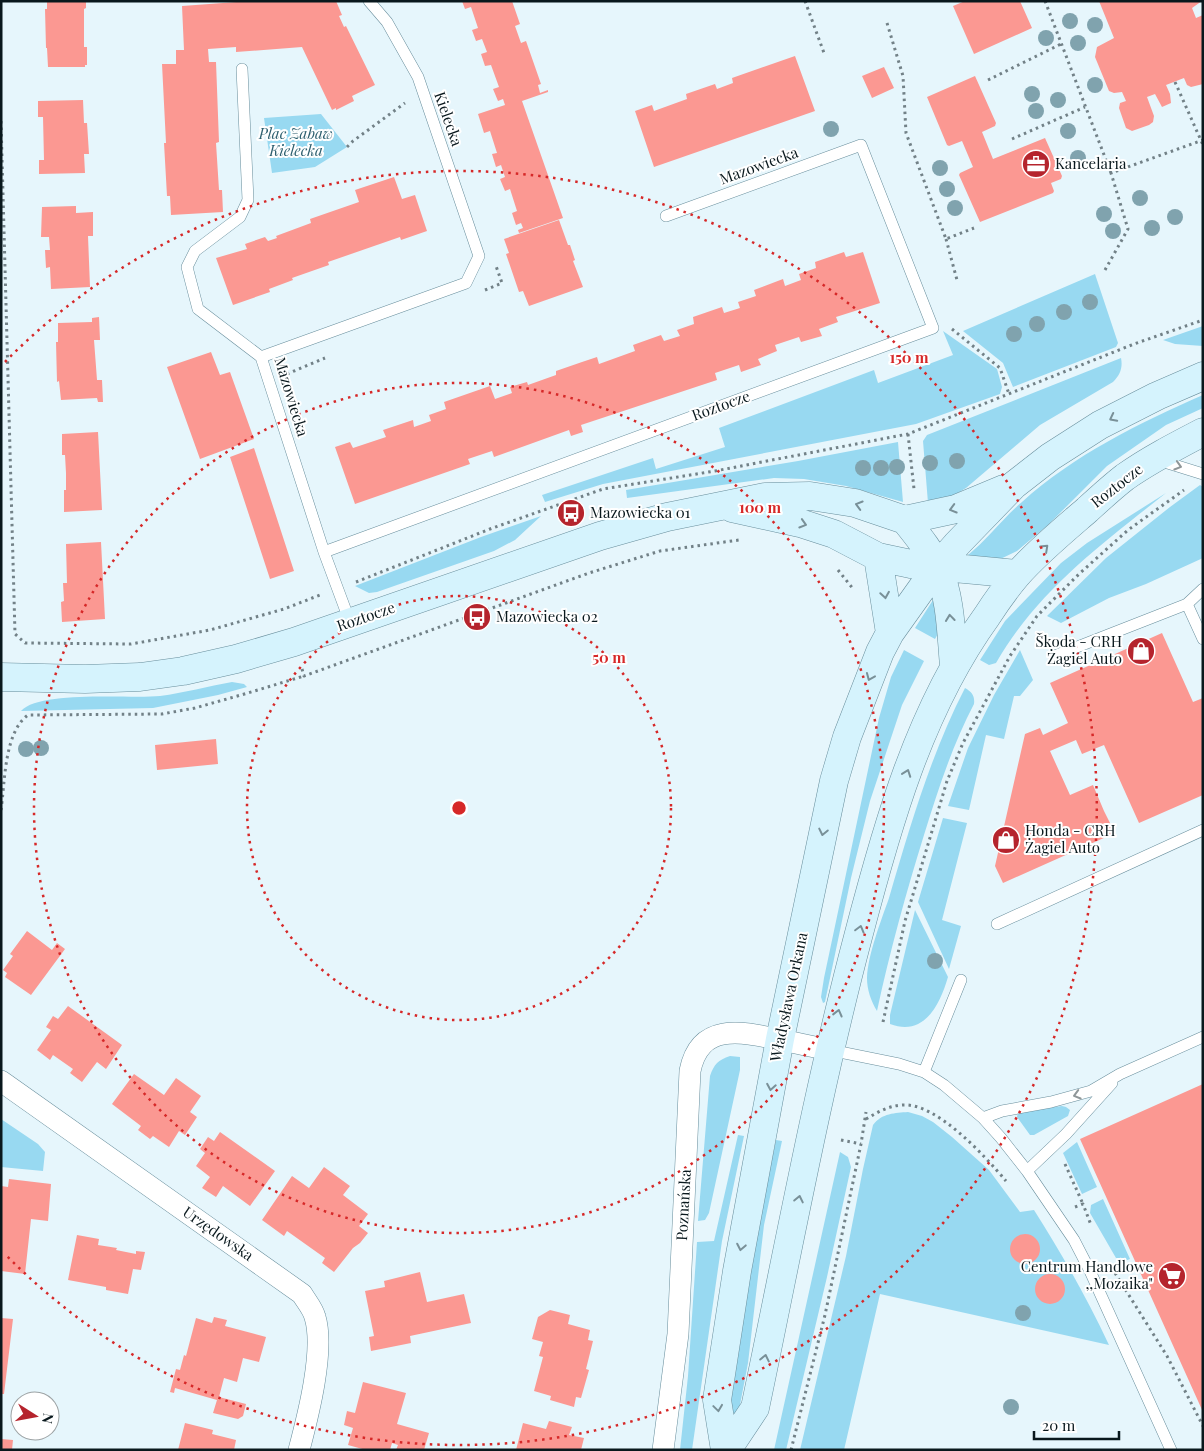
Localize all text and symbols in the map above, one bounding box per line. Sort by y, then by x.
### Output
street label: Kielecka [430,89,468,149]
park label: Plac Zabaw Kielecka [258,123,333,160]
street label: Mazowiecka [717,141,801,189]
office icon: Kancelaria [1021,149,1051,179]
place label: Kancelaria [1055,153,1127,173]
text: 150 m [889,347,929,367]
street label: Mazowiecka [270,355,314,439]
street label: Roztocze [689,385,753,425]
one-way arrow [1109,412,1118,422]
street label: Roztocze [1086,459,1146,512]
one-way arrow [1173,461,1182,471]
text: 100 m [739,497,782,517]
bus stop icon: Mazowiecka 01 [556,498,586,528]
one-way arrow [854,500,863,511]
place label: Mazowiecka 01 [590,502,691,522]
one-way arrow [948,503,957,514]
one-way arrow [798,519,806,529]
one-way arrow [1040,545,1049,554]
one-way arrow [879,590,889,599]
street label: Roztocze [334,597,398,635]
bus stop icon: Mazowiecka 02 [462,602,492,632]
place label: Mazowiecka 02 [496,606,598,626]
one-way arrow [945,613,956,621]
place label: Škoda - CRH Żagiel Auto [1035,631,1122,668]
shop icon: Škoda - CRH Żagiel Auto [1126,636,1156,666]
text: 50 m [592,647,626,667]
one-way arrow [865,672,876,681]
one-way arrow [901,770,911,778]
centre of rings [450,799,468,817]
place label: Honda - CRH Żagiel Auto [1025,820,1116,857]
shop icon: Honda - CRH Żagiel Auto [991,825,1021,855]
one-way arrow [819,828,829,837]
one-way arrow [854,925,865,933]
street label: Władysława Orkana [764,930,812,1064]
one-way arrow [832,1009,843,1018]
one-way arrow [766,1083,776,1092]
one-way arrow [1073,1090,1081,1100]
street label: Poznańska [671,1168,695,1241]
one-way arrow [793,1195,803,1204]
street label: Urzędowska [179,1201,258,1265]
one-way arrow [737,1243,747,1252]
place label: Centrum Handlowe ,,Mozaika" [1021,1256,1153,1293]
supermarket icon: Centrum Handlowe ,,Mozaika" [1157,1261,1187,1291]
one-way arrow [760,1354,770,1363]
north arrow [10,1391,60,1441]
one-way arrow [712,1404,723,1412]
scale bar [1034,1408,1119,1440]
text: N [38,1412,59,1425]
text: 20 m [1042,1415,1076,1435]

